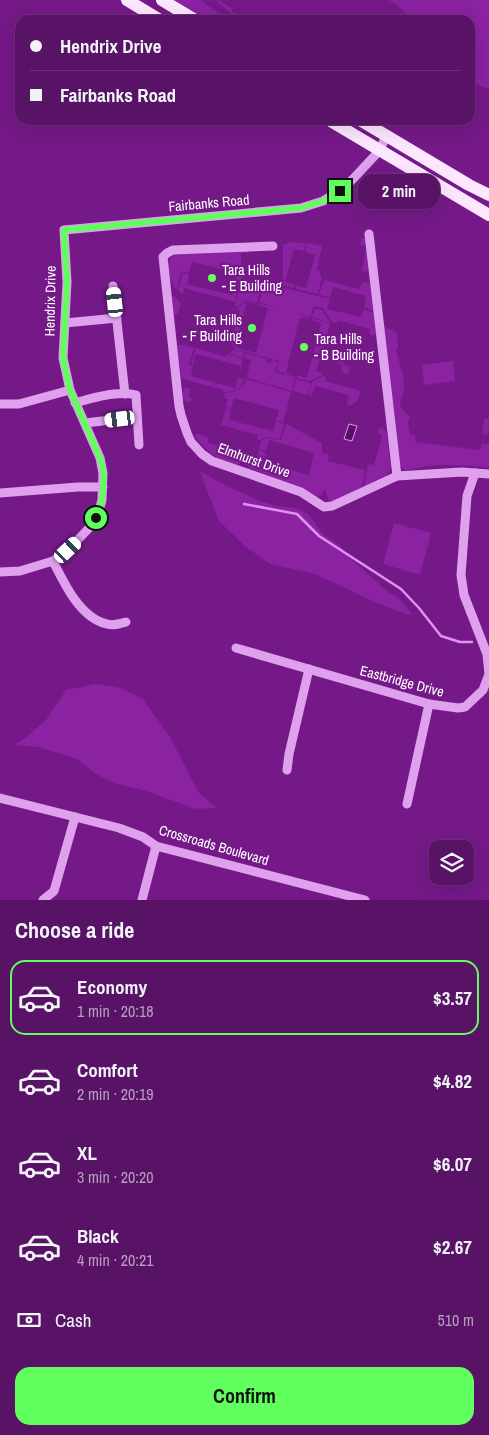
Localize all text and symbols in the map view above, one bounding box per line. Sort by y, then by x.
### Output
text: Hendrix Drive [60,33,161,59]
text: Fairbanks Road [60,82,176,108]
callout: 2 min [358,174,440,208]
route end [329,180,351,202]
text: 2 min [382,180,416,202]
street label: Fairbanks Road [168,190,250,216]
place label: Tara Hills - E Building [222,261,283,295]
street label: Hendrix Drive [40,265,60,337]
marker: Tara Hills - E Building [206,272,218,284]
car [105,286,124,318]
place label: Tara Hills - F Building [183,311,243,345]
marker: Tara Hills - F Building [246,322,258,334]
place label: Tara Hills - B Building [314,330,375,364]
marker: Tara Hills - B Building [298,341,310,353]
car [104,410,135,428]
street label: Elmhurst Drive [215,439,293,481]
route start [85,507,107,529]
car [51,534,84,566]
street label: Eastbridge Drive [358,661,446,701]
street label: Crossroads Boulevard [157,821,271,869]
map controls [429,840,474,885]
button: layers [429,840,474,885]
text: Choose a ride [15,915,134,945]
text: Economy [77,974,147,1000]
icon: car [17,975,62,1020]
text: $3.57 [433,985,472,1011]
text: 1 min · 20:18 [77,1000,154,1022]
text: Comfort [77,1057,138,1083]
icon: car [17,1058,62,1103]
text: $4.82 [433,1068,472,1094]
text: 2 min · 20:19 [77,1083,154,1105]
text: XL [77,1140,97,1166]
icon: car [17,1141,62,1186]
text: $6.07 [433,1151,472,1177]
text: 3 min · 20:20 [77,1166,154,1188]
text: Black [77,1223,119,1249]
icon: car [17,1224,62,1269]
text: $2.67 [433,1234,472,1260]
text: 4 min · 20:21 [77,1249,154,1271]
icon: cash [15,1306,43,1334]
text: Cash [55,1307,91,1333]
text: 510 m [438,1309,474,1331]
button: Confirm [15,1367,474,1425]

